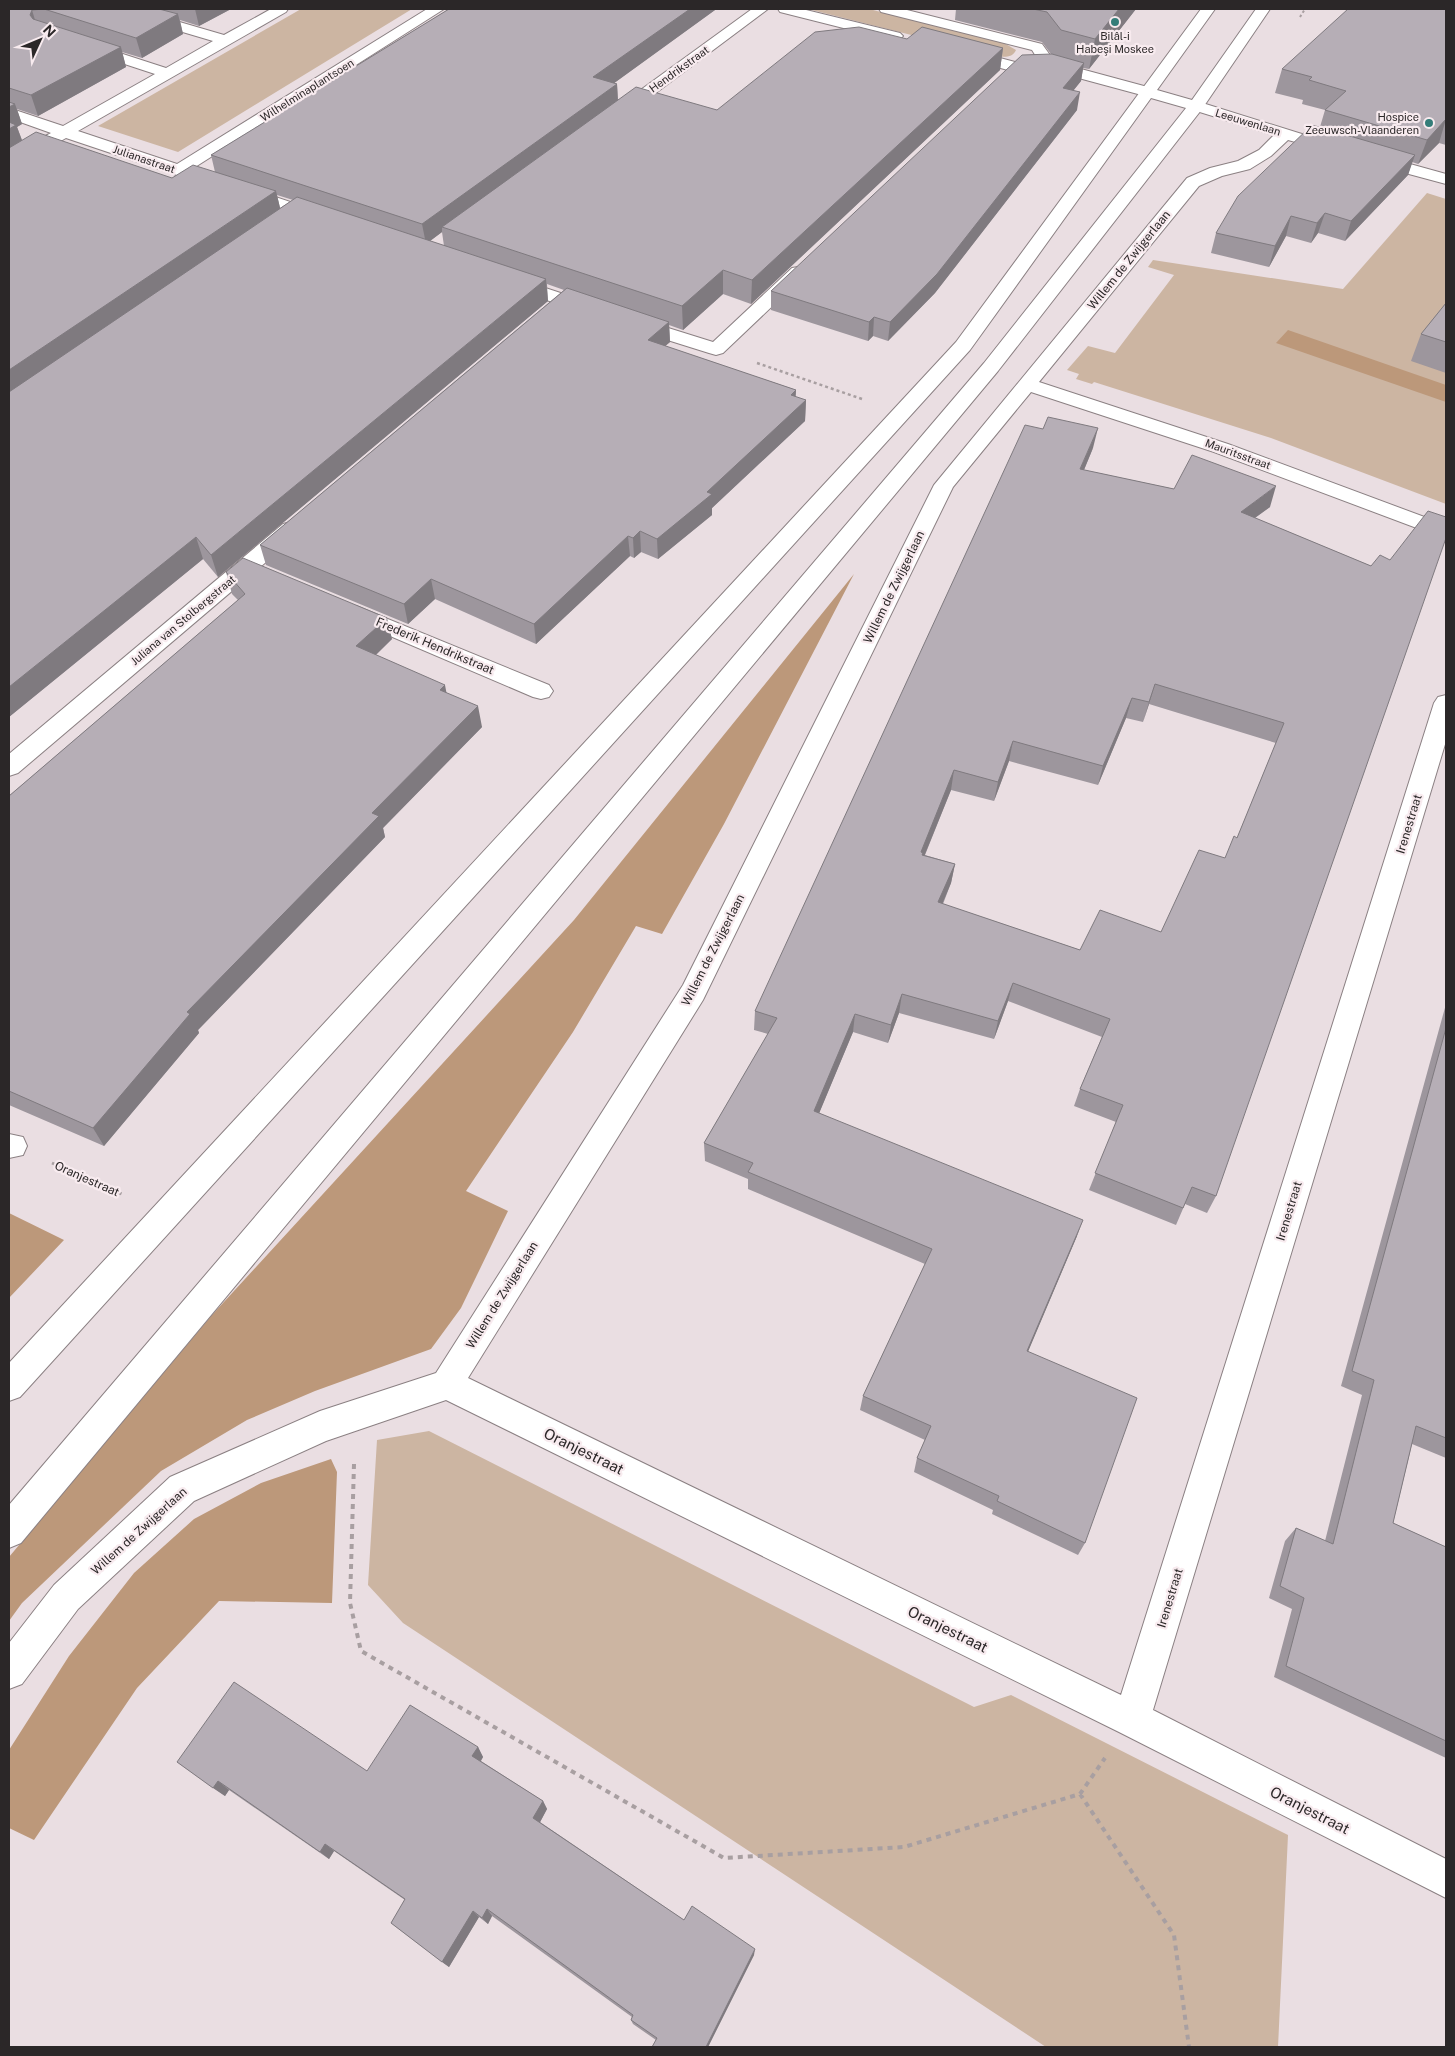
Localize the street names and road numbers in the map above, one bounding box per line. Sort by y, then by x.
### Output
street label: Hendrikstraat [647,43,711,95]
street label: Wilhelminaplantsoen [258,56,356,124]
street label: Leeuwenlaan [1214,106,1282,138]
street label: Julianastraat [111,143,177,175]
street label: Willem de Zwijgerlaan [1085,208,1173,312]
street label: Mauritsstraat [1203,437,1273,471]
street label: Willem de Zwijgerlaan [861,528,927,646]
street label: Juliana van Stolbergstraat [128,573,238,667]
street label: Frederik Hendrikstraat [374,615,496,677]
street label: Irenestraat [1393,792,1425,855]
street label: Willem de Zwijgerlaan [679,892,747,1008]
street label: Oranjestraat [52,1158,122,1200]
street label: Irenestraat [1273,1179,1305,1242]
street label: Willem de Zwijgerlaan [463,1239,541,1351]
street label: Oranjestraat [541,1424,627,1478]
street label: Willem de Zwijgerlaan [88,1484,190,1578]
street label: Irenestraat [1154,1566,1186,1629]
street label: Oranjestraat [905,1602,991,1656]
street label: Oranjestraat [1267,1783,1353,1837]

